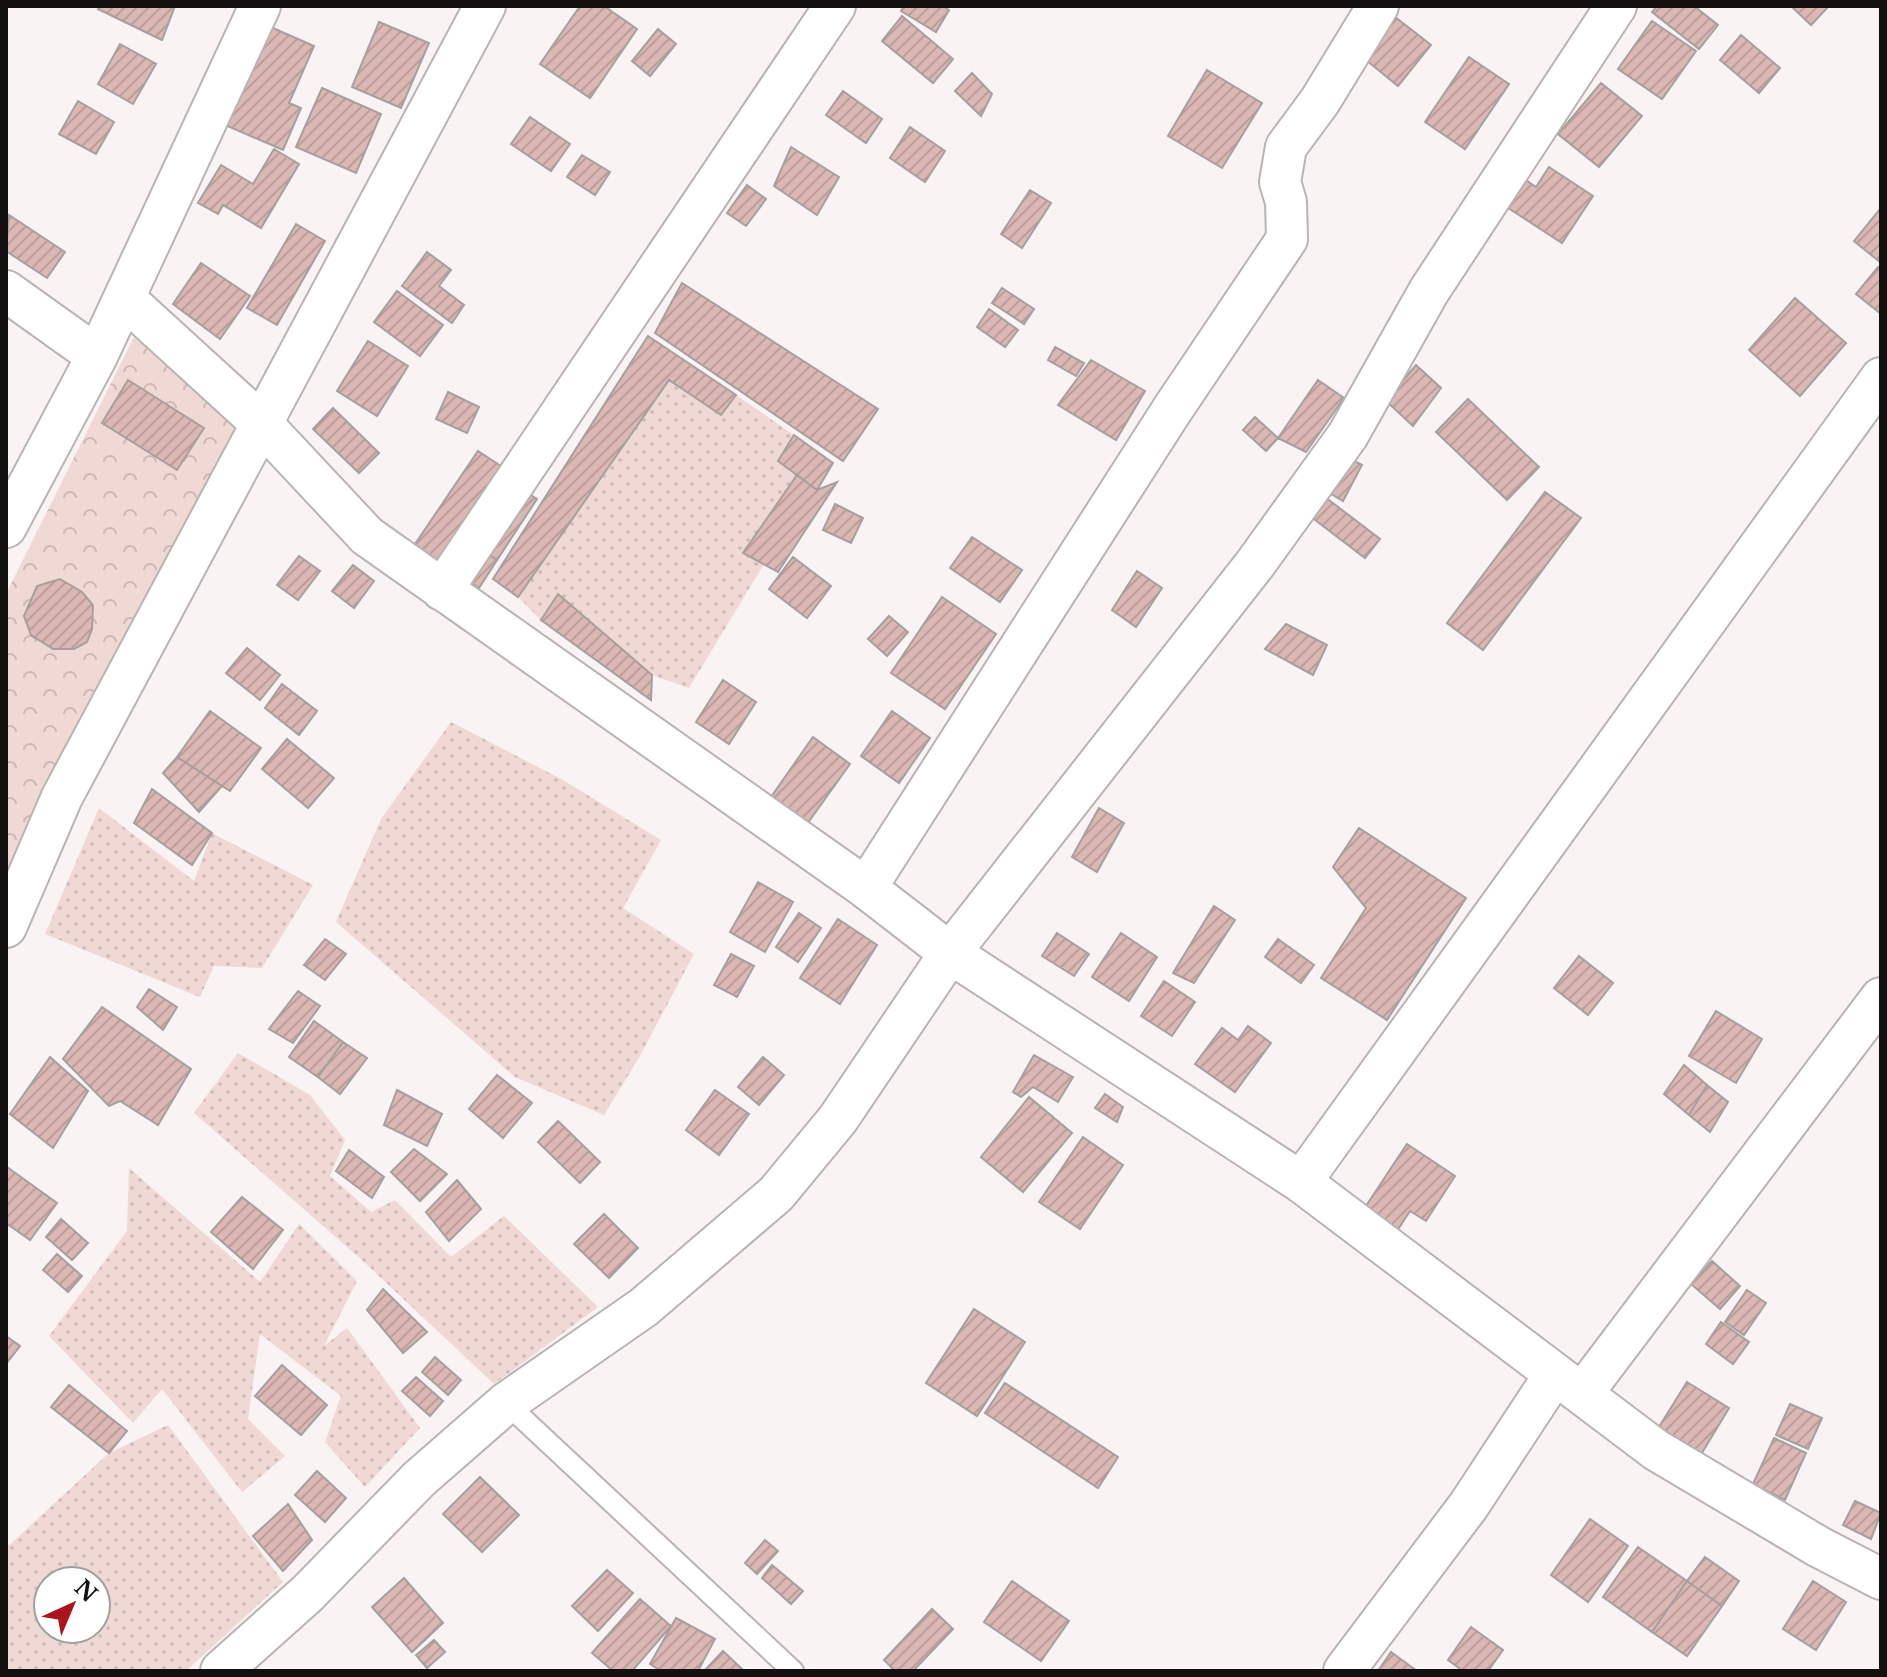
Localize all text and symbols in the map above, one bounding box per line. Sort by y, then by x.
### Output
north arrow [32,1565,112,1645]
text: N [69,1574,103,1608]

